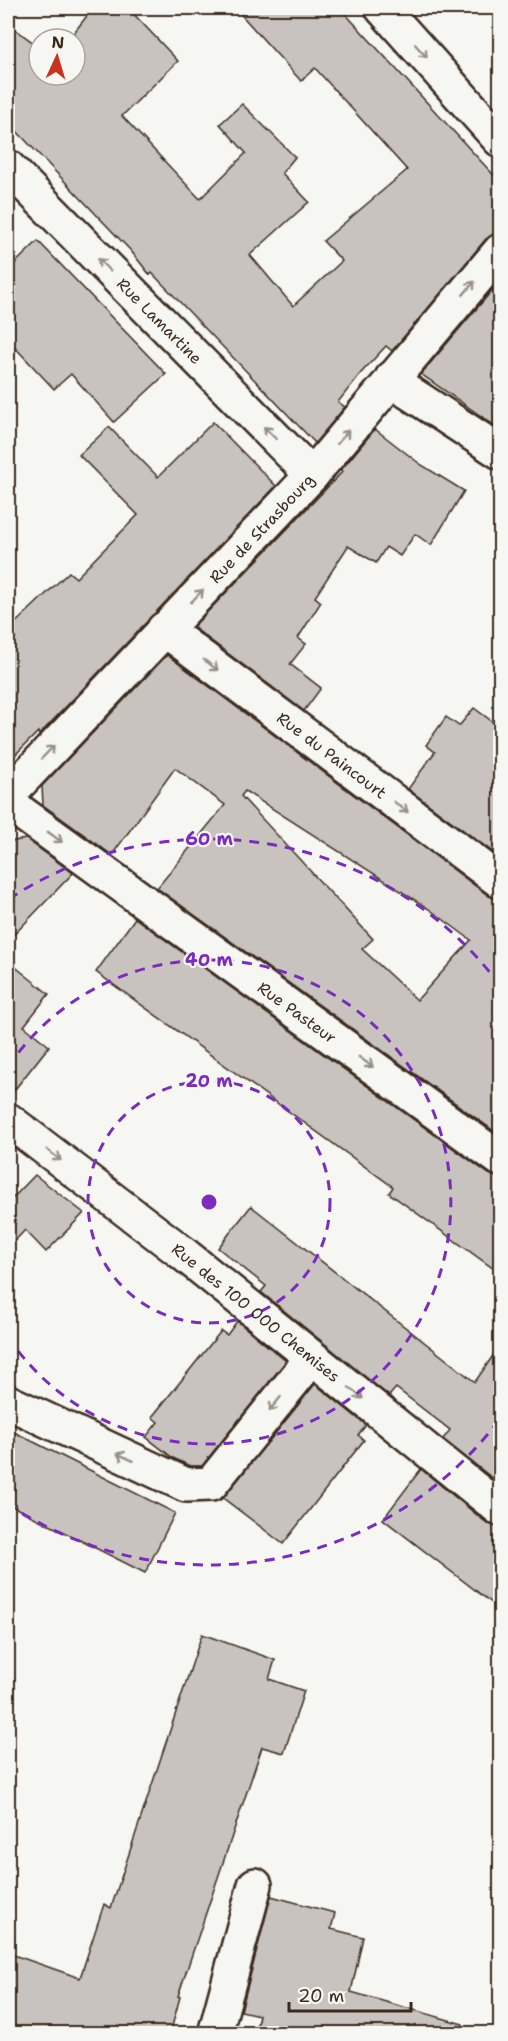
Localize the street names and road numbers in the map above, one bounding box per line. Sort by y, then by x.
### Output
street label: Rue Lamartine [112,273,207,368]
street label: Rue de Strasbourg [204,469,319,587]
street label: Rue du Paincourt [273,707,391,803]
street label: Rue Pasteur [254,977,341,1048]
street label: Rue des 100 000 Chemises [168,1238,345,1387]

